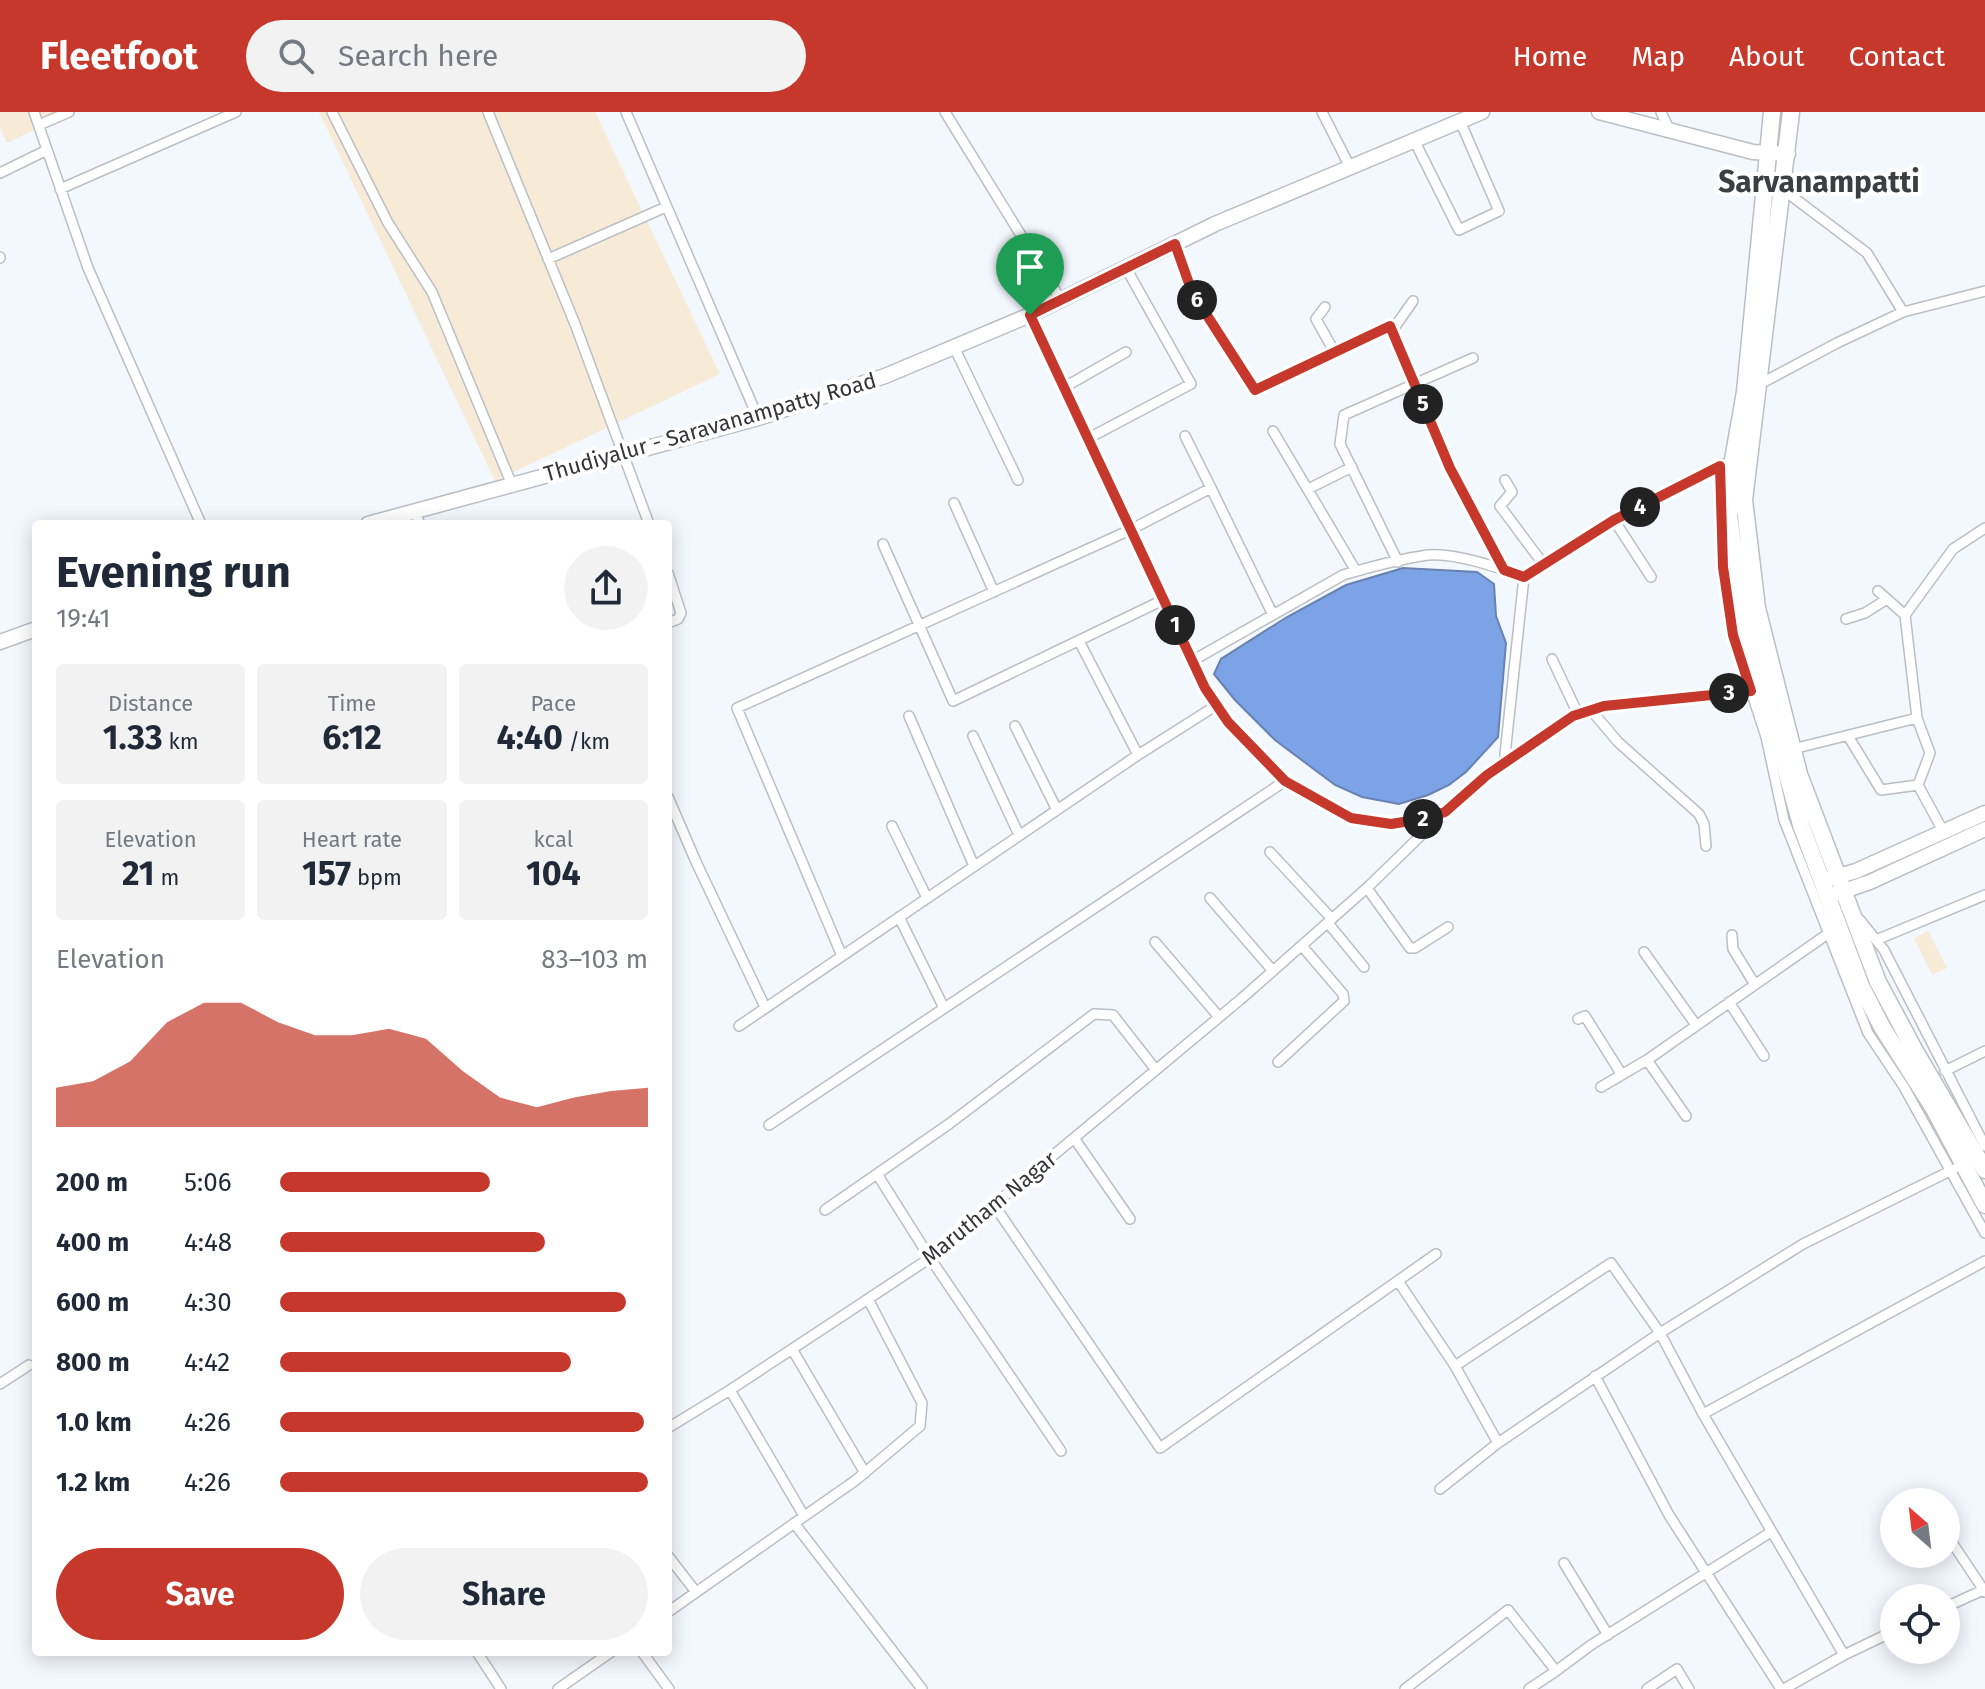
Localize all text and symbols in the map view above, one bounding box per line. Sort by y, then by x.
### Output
search box [246,20,806,92]
text: Fleetfoot [40,33,198,79]
icon: search [274,34,318,78]
text: Search here [338,38,498,74]
text: Home [1513,40,1587,73]
text: Map [1631,40,1685,73]
text: About [1729,40,1804,73]
text: Contact [1848,40,1945,73]
district label: Sarvanampatti [1718,164,1920,200]
pin [996,233,1064,315]
icon: arrive [1008,245,1052,289]
pin: 6 [1177,280,1217,320]
text: 6 [1191,286,1203,313]
street label: Thudiyalur - Saravanampatty Road [541,367,879,487]
pin: 5 [1403,384,1443,424]
text: 5 [1417,390,1429,417]
pin: 4 [1620,487,1660,527]
text: 4 [1634,493,1646,520]
text: Evening run [56,546,291,599]
button: share [564,546,648,630]
text: 19:41 [56,603,111,634]
pin: 1 [1155,605,1195,645]
text: 1 [1170,611,1180,638]
pin: 3 [1709,673,1749,713]
text: 3 [1723,679,1735,706]
text: Distance [108,690,193,717]
text: Time [328,690,376,717]
text: Pace [531,690,576,717]
text: 1.33 [103,717,163,758]
text: 6:12 [322,717,382,758]
text: 4:40 [496,717,563,758]
text: km [163,728,199,755]
text: /km [563,728,610,755]
pin: 2 [1403,799,1443,839]
text: 2 [1417,805,1429,832]
text: Elevation [105,826,197,853]
text: Heart rate [302,826,402,853]
text: kcal [534,826,573,853]
text: 21 [122,853,155,894]
text: 157 [302,853,351,894]
text: 104 [526,853,581,894]
text: m [155,864,179,891]
text: bpm [351,864,402,891]
text: Elevation [56,944,165,975]
text: 83–103 m [541,944,648,975]
street label: Marutham Nagar [916,1145,1062,1271]
text: 200 m [56,1167,128,1198]
text: 5:06 [184,1167,232,1198]
text: 400 m [56,1227,129,1258]
text: 4:48 [184,1227,232,1258]
text: 600 m [56,1287,129,1318]
text: 4:30 [184,1287,232,1318]
text: 800 m [56,1347,130,1378]
text: 4:42 [184,1347,230,1378]
text: 1.0 km [56,1407,132,1438]
text: 4:26 [184,1407,231,1438]
text: 1.2 km [56,1467,130,1498]
text: 4:26 [184,1467,231,1498]
north arrow [1880,1488,1960,1568]
map controls [1880,1488,1960,1664]
button: Save [56,1548,344,1640]
button: Share [360,1548,648,1640]
button: locate [1880,1584,1960,1664]

